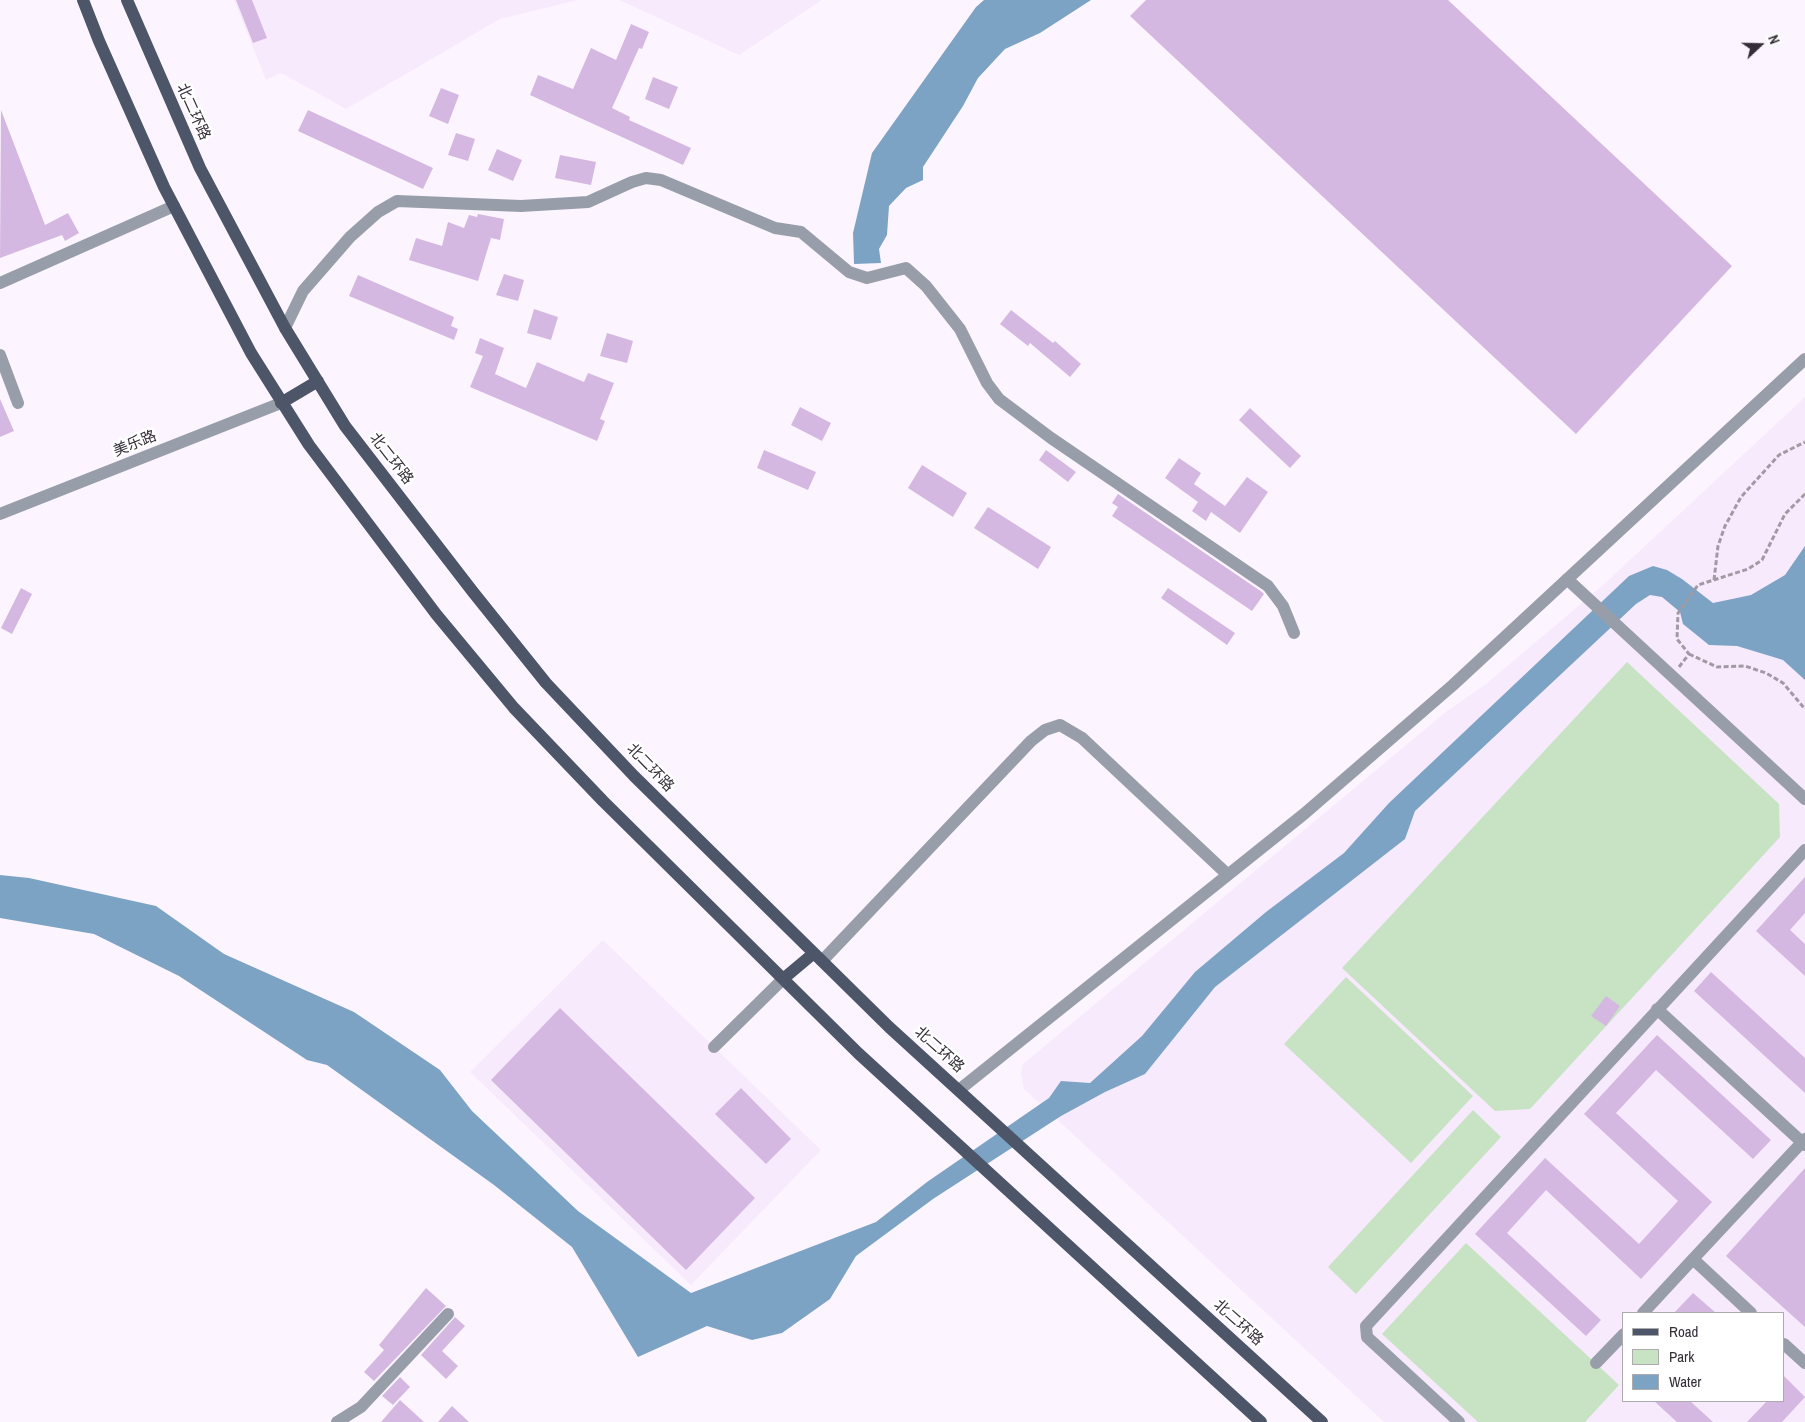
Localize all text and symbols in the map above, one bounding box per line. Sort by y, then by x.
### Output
north arrow [1735,20,1785,70]
text: N [1764,33,1784,47]
street label: 北二环路 [173,81,213,143]
street label: 美乐路 [111,427,159,461]
street label: 北二环路 [365,430,417,488]
street label: 北二环路 [623,740,677,796]
street label: 北二环路 [911,1023,967,1077]
street label: 北二环路 [1210,1296,1266,1350]
legend [1622,1312,1785,1402]
text: Road [1669,1321,1698,1342]
text: Park [1669,1346,1694,1367]
text: Water [1669,1371,1701,1392]

